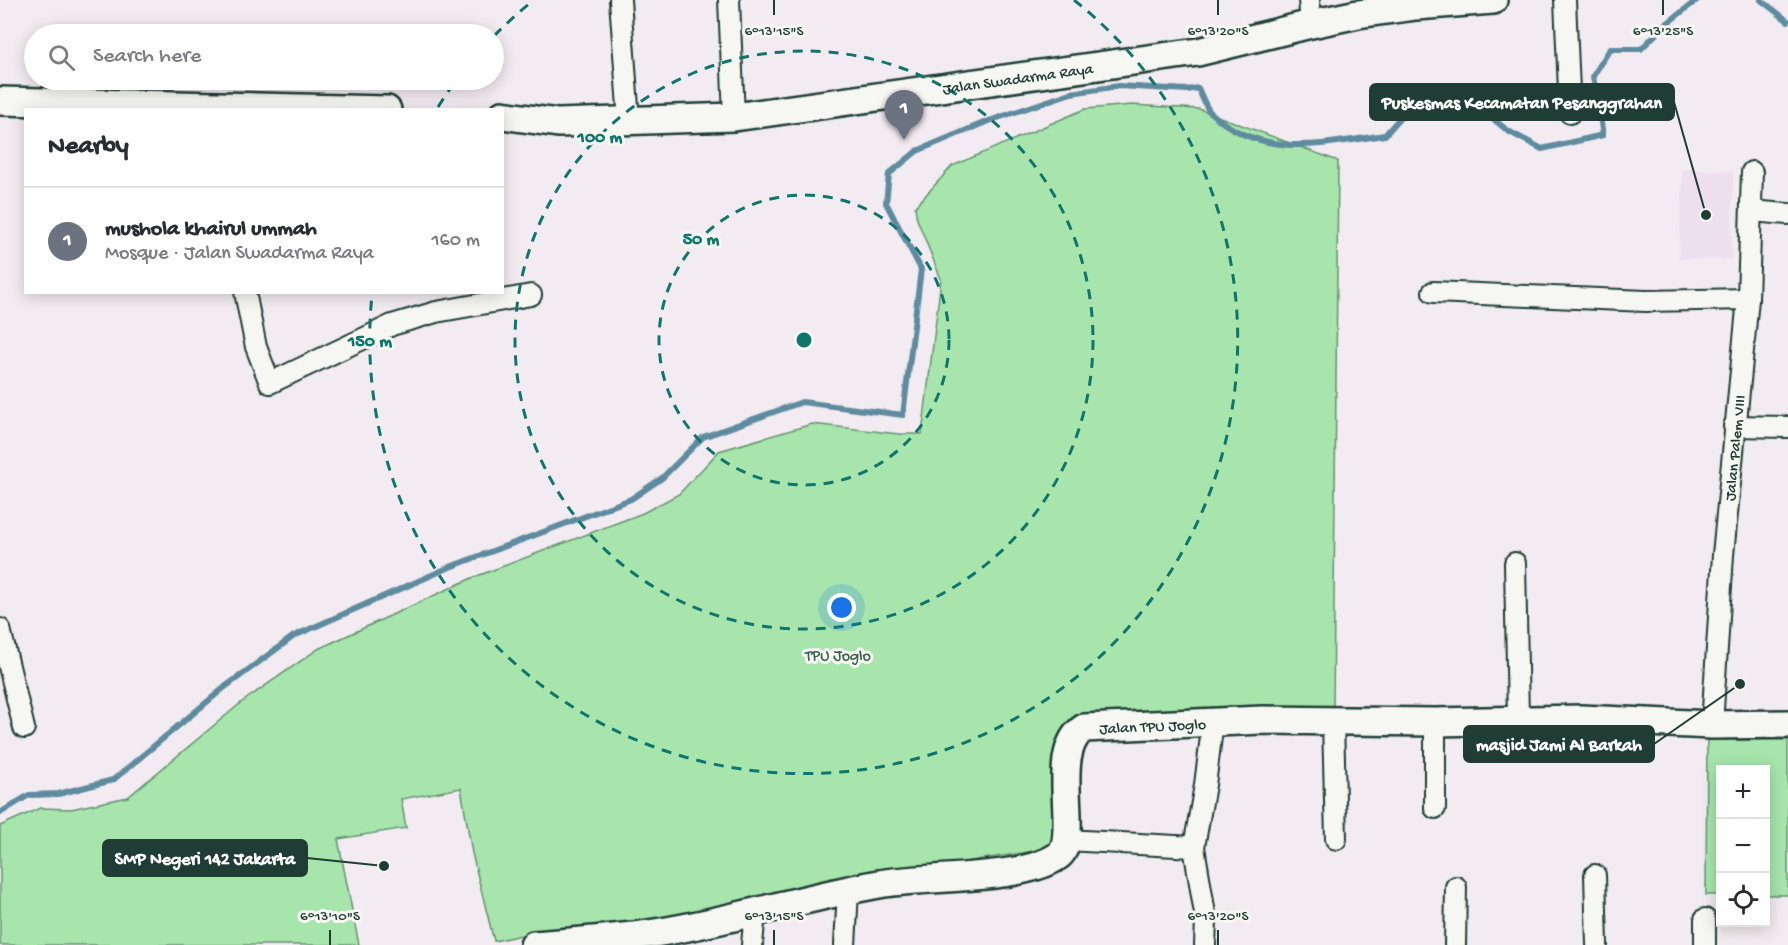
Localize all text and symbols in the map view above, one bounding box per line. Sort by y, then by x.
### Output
text: 6°13'15"S [744,23,804,41]
text: 6°13'20"S [1187,23,1249,41]
text: 6°13'25"S [1633,23,1693,41]
search box [24,24,504,90]
icon: search [45,41,78,74]
text: Search here [93,44,201,70]
street label: Jalan Swadarma Raya [941,61,1096,101]
callout: Puskesmas Kecamatan Pesanggrahan [1370,84,1674,120]
pin: 1 [884,90,924,140]
text: Puskesmas Kecamatan Pesanggrahan [1381,94,1663,115]
text: 100 m [577,128,623,149]
text: Nearby [48,132,129,163]
text: mushola khairul ummah [105,217,317,243]
text: 1 [63,230,72,253]
text: 160 m [431,230,480,253]
text: 50 m [683,230,720,251]
text: Mosque · Jalan Swadarma Raya [105,243,374,266]
centre of rings [794,330,814,350]
text: 150 m [347,332,392,353]
street label: Jalan Palem VIII [1722,394,1752,502]
your location [827,593,856,622]
park label: TPU Joglo [804,648,871,667]
street label: Jalan TPU Joglo [1099,717,1207,740]
callout: masjid Jami Al Barkah [1464,726,1654,762]
text: masjid Jami Al Barkah [1476,736,1642,757]
map controls [1716,765,1770,927]
button: + [1716,765,1770,819]
button: − [1716,819,1770,873]
callout: SMP Negeri 142 Jakarta [103,840,307,876]
text: SMP Negeri 142 Jakarta [115,850,296,871]
button: locate [1716,873,1770,927]
text: 6°13'10"S [300,908,360,926]
text: 6°13'15"S [744,908,804,926]
text: 6°13'20"S [1187,908,1249,926]

